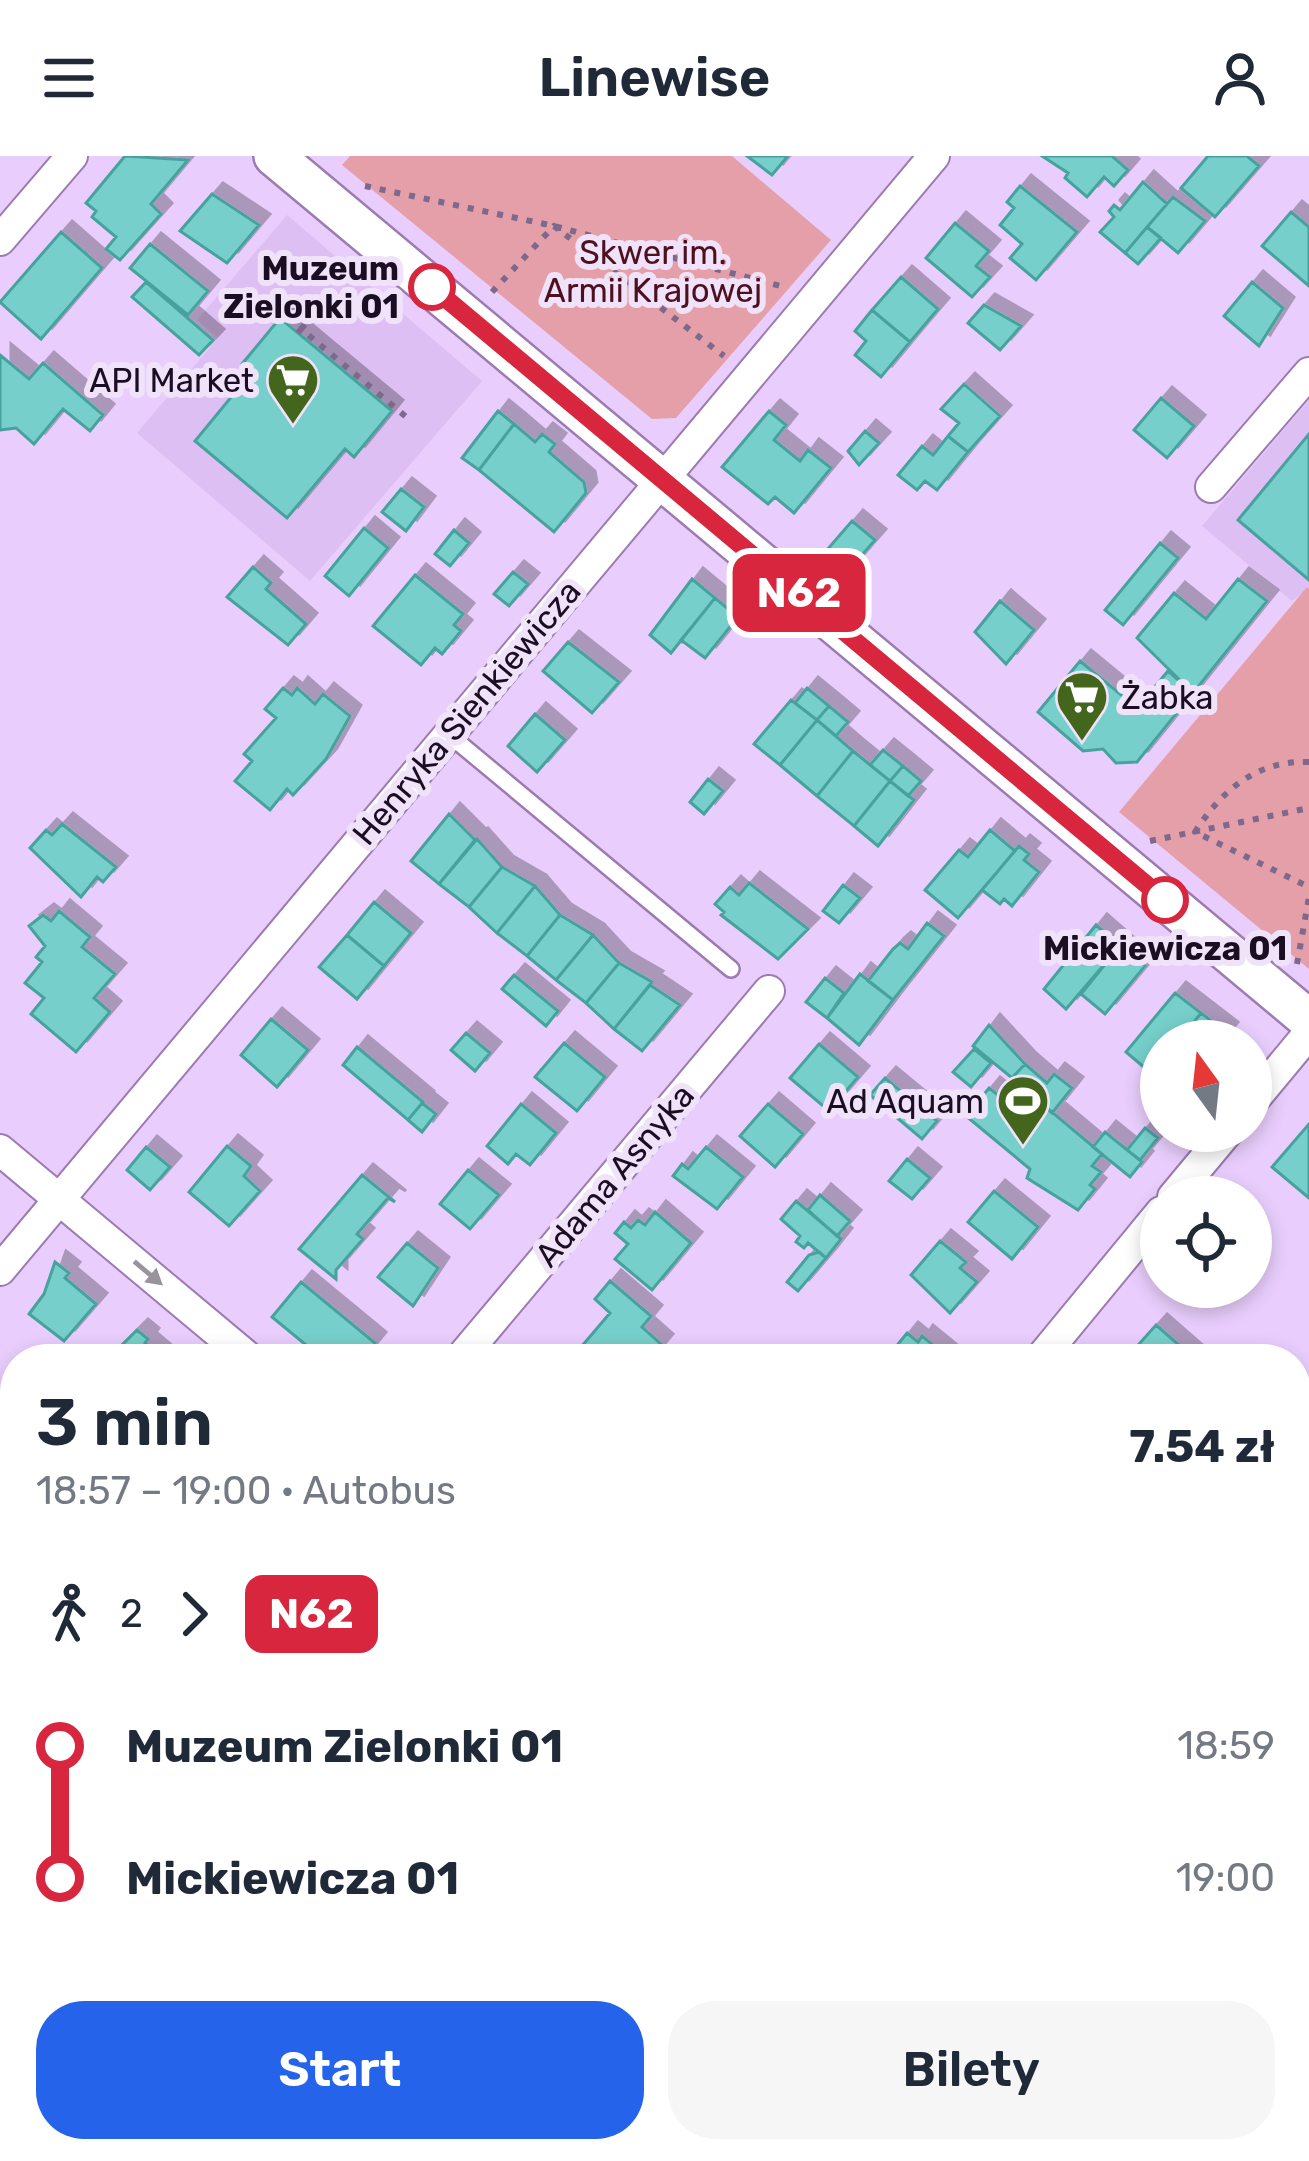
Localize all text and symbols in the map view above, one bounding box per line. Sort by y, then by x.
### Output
icon: menu [36,45,102,111]
icon: person [1207,45,1273,111]
text: Linewise [539,46,770,110]
park label: Skwer im. Armii Krajowej [544,233,762,310]
place label: Muzeum Zielonki 01 [223,249,399,326]
marker: Muzeum Zielonki 01 [410,265,454,309]
supermarket icon: API Market [265,352,321,426]
place label: API Market [89,361,254,400]
line badge: N62 [730,554,868,632]
text: N62 [757,568,841,618]
street label: Henryka Sienkiewicza [344,572,589,853]
supermarket icon: Żabka [1054,669,1110,743]
place label: Żabka [1121,678,1214,717]
marker: Mickiewicza 01 [1143,878,1187,922]
place label: Mickiewicza 01 [1043,929,1287,968]
north arrow [1140,1020,1272,1152]
map controls [1140,1020,1272,1308]
sports icon: Ad Aquam [995,1073,1051,1147]
street label: Adama Asnyka [527,1076,702,1274]
place label: Ad Aquam [826,1082,984,1121]
button: locate [1140,1176,1272,1308]
one-way arrow [132,1259,163,1285]
text: 3 min [36,1383,213,1462]
text: 7.54 zł [1129,1420,1275,1473]
text: 18:57 – 19:00 · Autobus [36,1468,456,1514]
icon: walk [36,1581,102,1647]
icon: forward [161,1581,227,1647]
text: N62 [269,1589,354,1639]
text: 2 [120,1591,143,1637]
text: Muzeum Zielonki 01 [126,1720,563,1773]
text: 18:59 [1177,1723,1275,1769]
text: Mickiewicza 01 [126,1852,459,1905]
text: 19:00 [1176,1855,1275,1901]
button: Start [36,2001,644,2139]
button: Bilety [668,2001,1275,2139]

